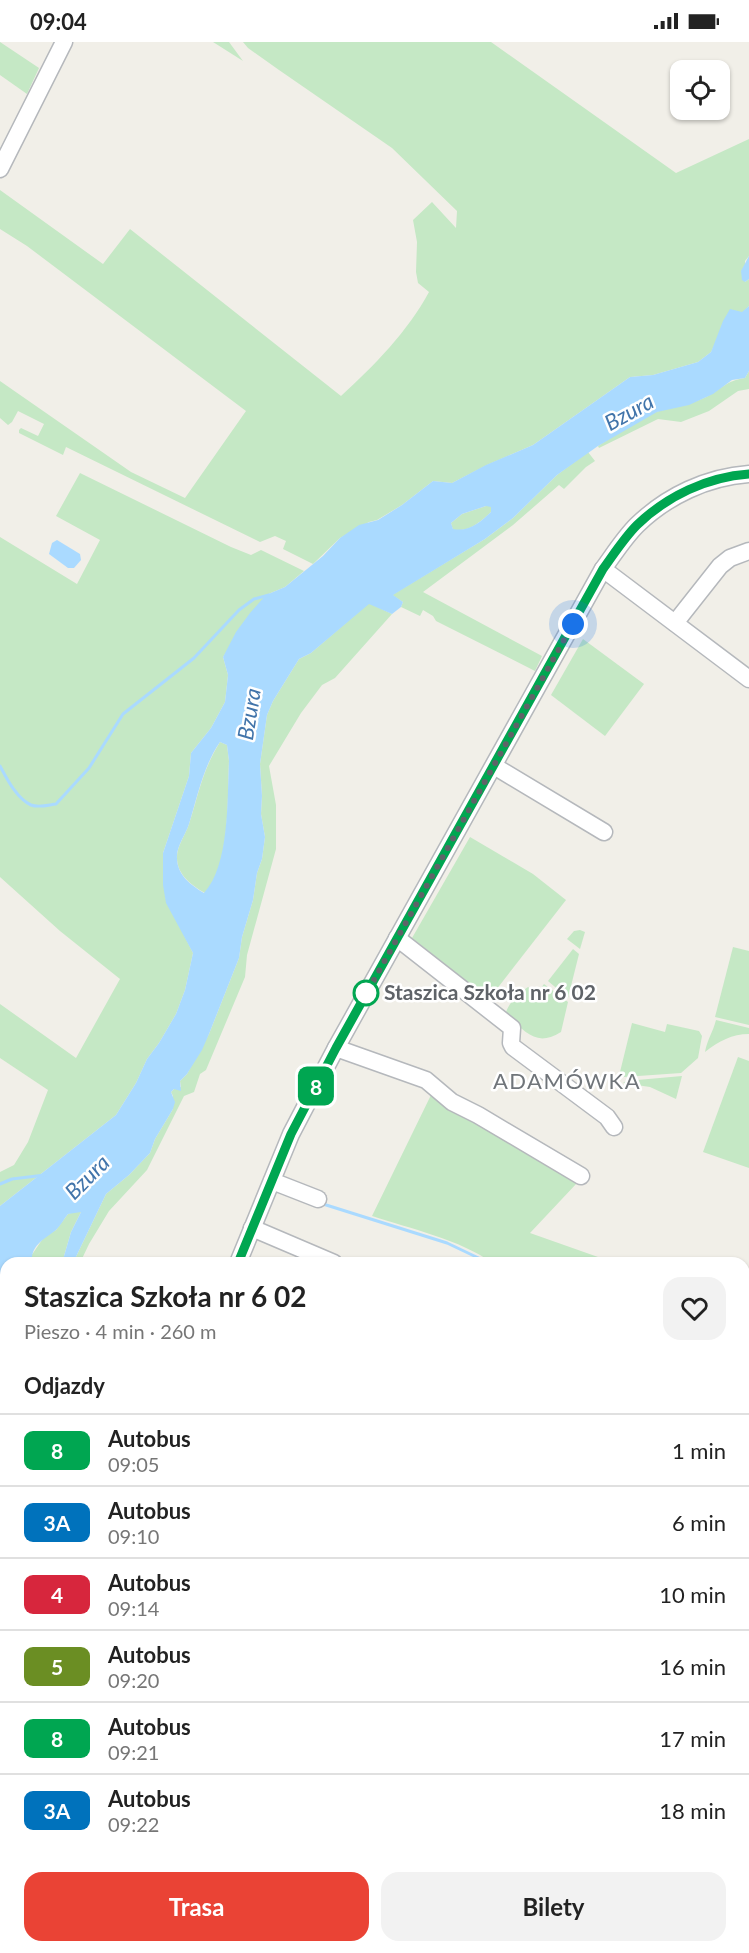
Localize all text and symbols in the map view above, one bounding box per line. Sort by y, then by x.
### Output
text: 09:04 [30,8,87,35]
map controls [670,60,730,120]
button: locate [670,60,730,120]
water label: Bzura [599,387,658,436]
your location [558,609,588,639]
water label: Bzura [231,686,266,742]
place label: Staszica Szkoła nr 6 02 [384,979,596,1004]
marker: Staszica Szkoła nr 6 02 [353,980,379,1006]
line badge: 8 [296,1066,336,1106]
district label: ADAMÓWKA [493,1067,641,1094]
text: 8 [310,1074,322,1099]
water label: Bzura [59,1149,115,1205]
button: heart [663,1277,726,1340]
text: Staszica Szkoła nr 6 02 [24,1279,306,1313]
text: Pieszo · 4 min · 260 m [24,1319,217,1343]
text: Odjazdy [24,1372,105,1399]
text: Autobus [108,1425,191,1452]
text: 1 min [672,1437,726,1464]
text: 8 [51,1438,63,1463]
text: 09:05 [108,1452,159,1476]
text: Autobus [108,1497,191,1524]
text: 6 min [672,1509,726,1536]
text: 3A [44,1510,70,1535]
text: 09:10 [108,1524,159,1548]
text: Autobus [108,1569,191,1596]
text: 10 min [659,1581,726,1608]
text: 4 [51,1582,63,1607]
text: 09:14 [108,1596,159,1620]
text: Autobus [108,1641,191,1668]
text: 16 min [659,1653,726,1680]
text: 5 [51,1654,63,1679]
text: 09:20 [108,1668,159,1692]
text: Autobus [108,1713,191,1740]
text: 17 min [659,1725,726,1752]
text: 8 [51,1726,63,1751]
text: 09:21 [108,1740,159,1764]
text: Autobus [108,1785,191,1812]
text: 18 min [659,1797,726,1824]
text: 3A [44,1798,70,1823]
text: 09:22 [108,1812,159,1836]
button: Trasa [24,1872,369,1941]
button: Bilety [381,1872,726,1941]

